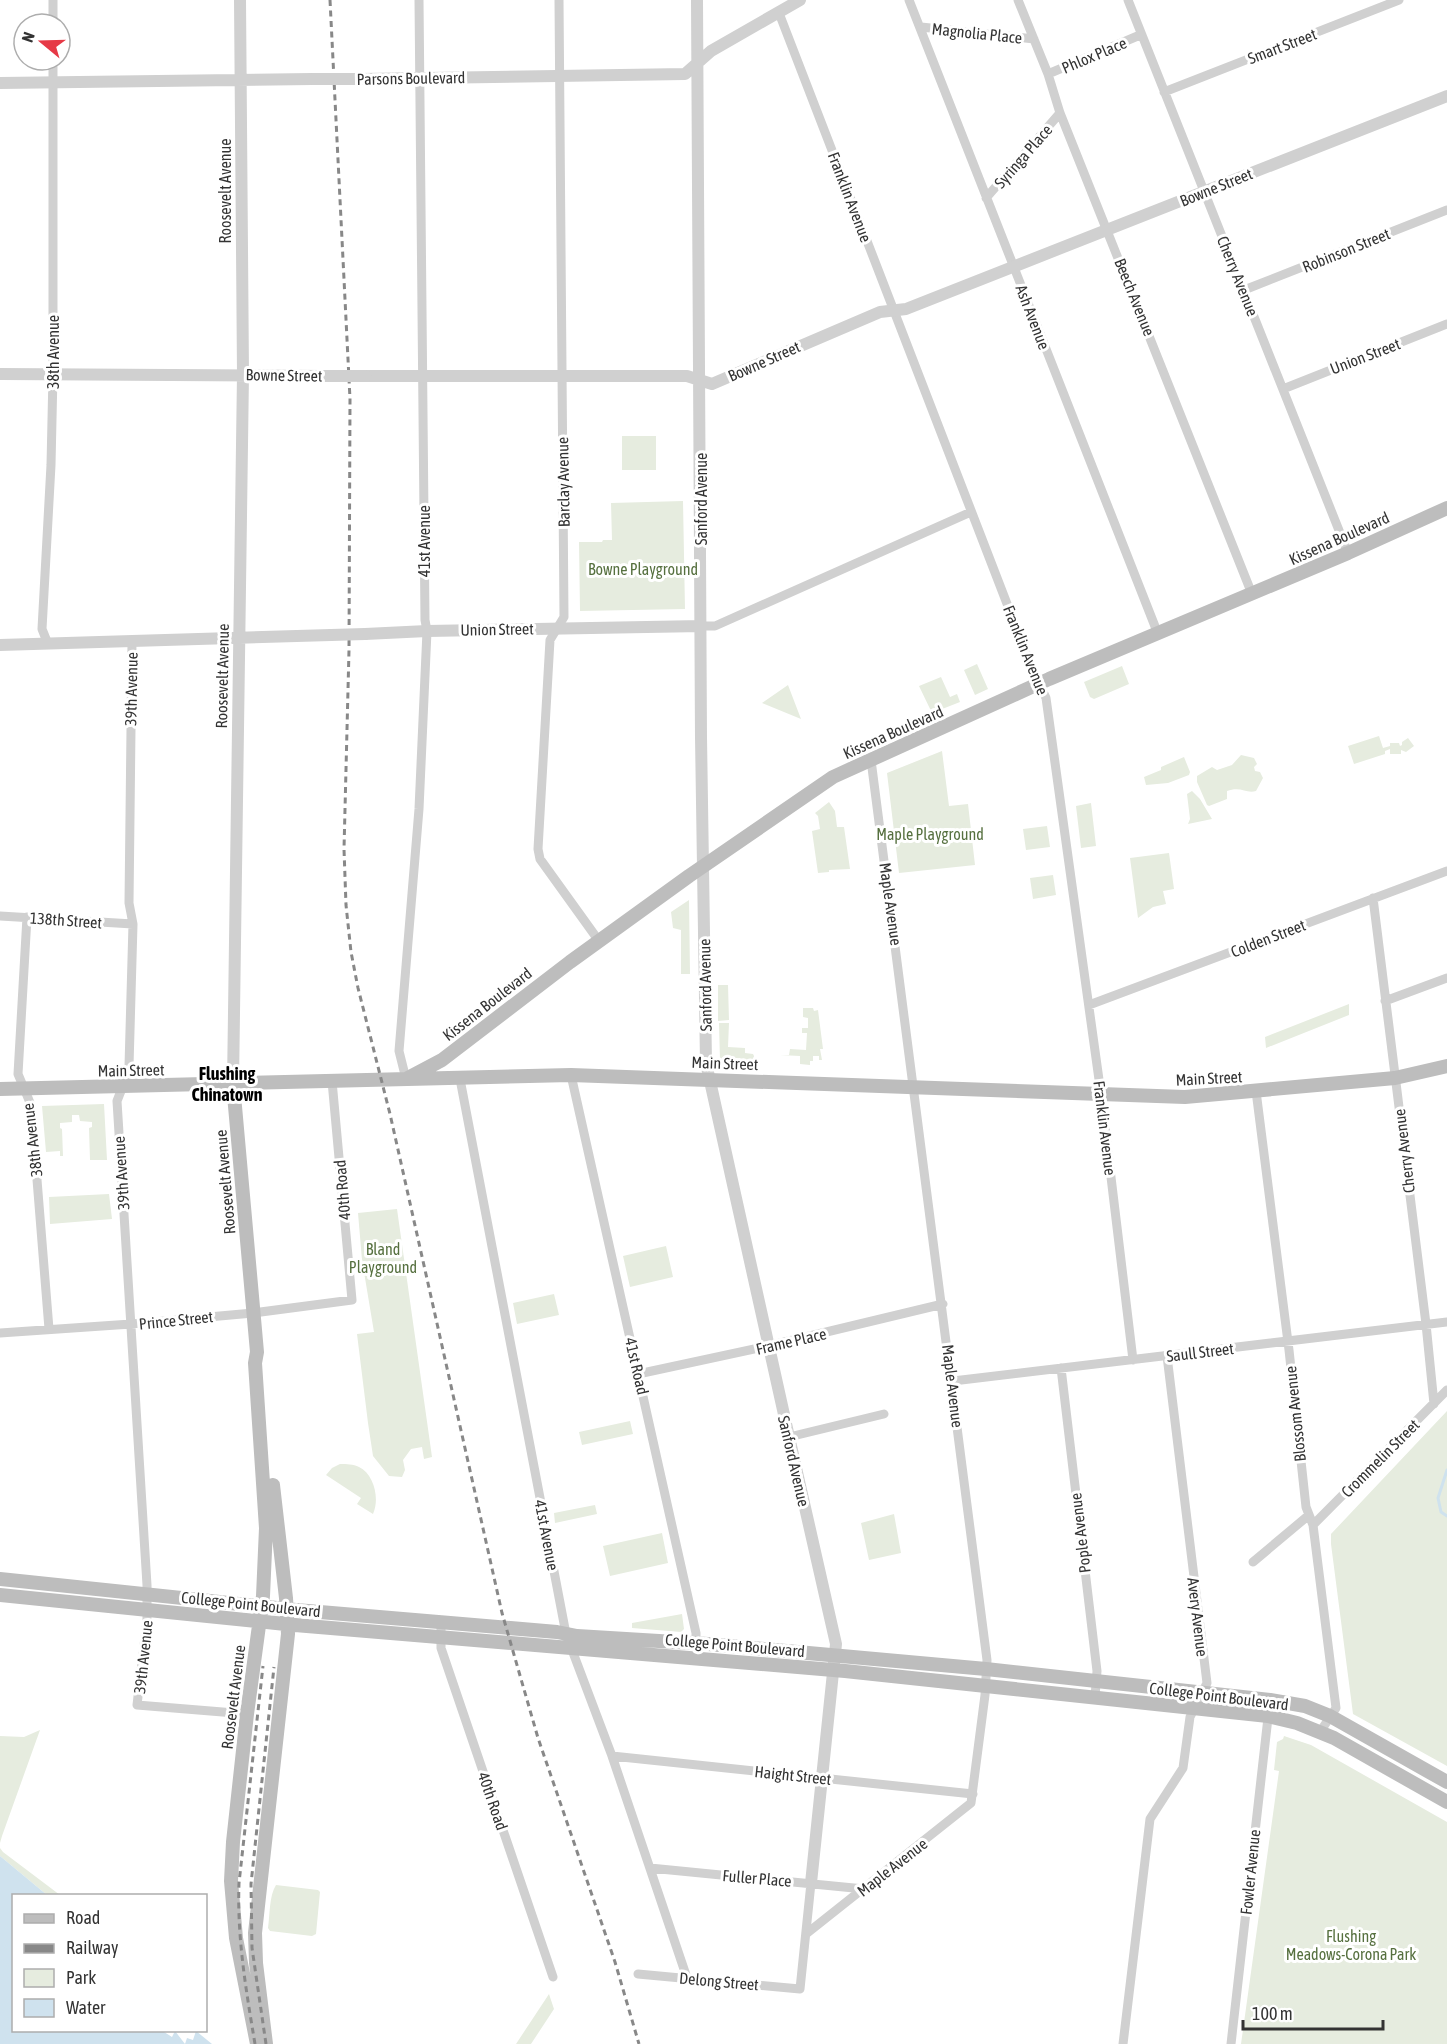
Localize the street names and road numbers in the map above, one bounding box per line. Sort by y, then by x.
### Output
street label: Magnolia Place [931,19,1023,48]
street label: Smart Street [1245,25,1319,67]
street label: Phlox Place [1059,33,1129,77]
street label: Parsons Boulevard [357,68,465,88]
street label: Syringa Place [991,121,1056,192]
street label: Roosevelt Avenue [216,139,234,243]
street label: Franklin Avenue [825,149,875,245]
street label: Bowne Street [1177,164,1255,210]
street label: Robinson Street [1300,224,1393,276]
street label: Cherry Avenue [1213,233,1262,319]
street label: Beech Avenue [1111,256,1159,338]
street label: Ash Avenue [1012,282,1054,352]
street label: 38th Avenue [44,315,62,389]
street label: Union Street [1327,334,1403,378]
street label: Bowne Street [725,337,803,385]
street label: Bowne Street [245,365,323,385]
street label: Barclay Avenue [553,437,574,527]
street label: Sanford Avenue [692,453,710,545]
street label: 41st Avenue [415,505,433,577]
street label: Kissena Boulevard [1286,508,1392,568]
street label: Franklin Avenue [1000,603,1052,697]
street label: Union Street [460,619,534,639]
street label: Roosevelt Avenue [212,623,232,729]
street label: 39th Avenue [121,652,141,726]
street label: Kissena Boulevard [840,702,946,762]
street label: Maple Avenue [875,861,906,947]
street label: 138th Street [29,909,103,932]
street label: Colden Street [1228,915,1308,961]
street label: Sanford Avenue [695,939,715,1031]
street label: Kissena Boulevard [439,964,535,1044]
street label: Main Street [691,1053,759,1073]
street label: Main Street [97,1060,165,1080]
street label: Main Street [1175,1067,1243,1089]
street label: Franklin Avenue [1090,1080,1120,1176]
street label: 38th Avenue [19,1102,45,1178]
street label: Cherry Avenue [1390,1108,1419,1194]
street label: Roosevelt Avenue [211,1129,239,1235]
street label: 39th Avenue [109,1136,133,1210]
street label: 40th Road [330,1159,354,1221]
street label: Prince Street [138,1307,214,1333]
street label: Frame Place [754,1324,828,1358]
street label: 41st Road [622,1336,652,1396]
street label: Saull Street [1165,1339,1235,1365]
street label: Maple Avenue [938,1343,967,1429]
street label: Blossom Avenue [1281,1365,1309,1463]
street label: Sanford Avenue [775,1414,813,1508]
street label: Crommelin Street [1337,1415,1423,1501]
street label: Pople Avenue [1066,1492,1095,1574]
street label: 41st Avenue [531,1498,563,1572]
street label: Avery Avenue [1183,1577,1212,1658]
street label: College Point Boulevard [180,1588,322,1621]
street label: 39th Avenue [130,1619,156,1695]
street label: College Point Boulevard [664,1630,805,1661]
street label: Roosevelt Avenue [218,1644,248,1750]
street label: College Point Boulevard [1148,1679,1290,1714]
street label: Haight Street [754,1762,833,1789]
street label: 40th Road [475,1770,511,1832]
street label: Fowler Avenue [1237,1828,1263,1916]
street label: Maple Avenue [854,1834,931,1901]
street label: Fuller Place [722,1866,792,1890]
street label: Delong Street [678,1969,760,1994]

